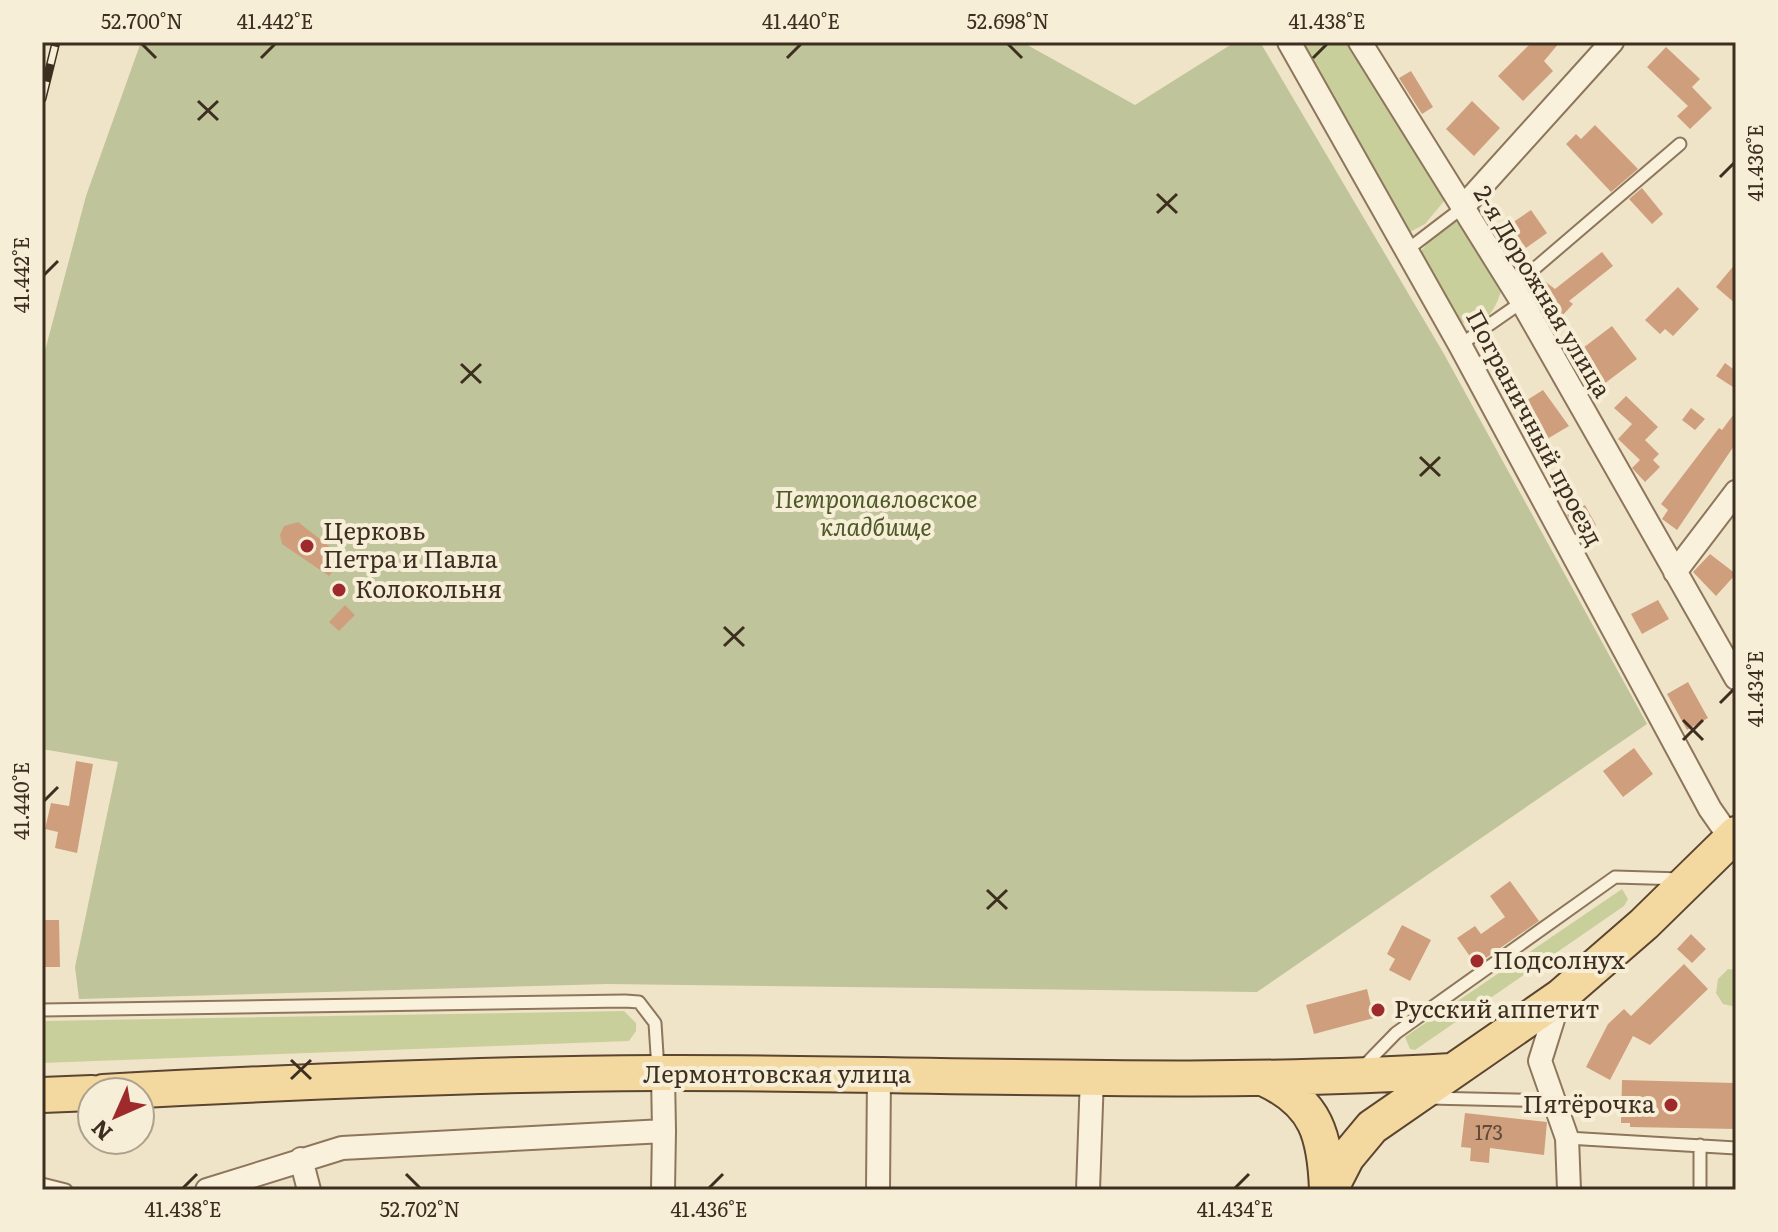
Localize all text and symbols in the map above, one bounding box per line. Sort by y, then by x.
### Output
text: 52.700°N [101,5,183,35]
text: 41.442°E [237,5,313,35]
text: 41.440°E [762,5,840,35]
text: 52.698°N [967,5,1049,35]
text: 41.438°E [1288,5,1366,35]
text: 41.436°E [1739,125,1769,201]
street label: 2-я Дорожная улица [1467,178,1621,403]
text: 41.442°E [5,237,35,313]
street label: Пограничный проезд [1459,303,1613,551]
park label: Петропавловское кладбище [774,480,978,543]
place label: Церковь Петра и Павла [323,512,498,575]
marker: Церковь Петра и Павла [298,537,316,555]
place label: Колокольня [355,570,502,605]
marker: Колокольня [330,581,348,599]
text: 41.434°E [1739,651,1769,727]
text: 41.440°E [5,762,35,840]
place label: Подсолнух [1493,941,1625,976]
marker: Подсолнух [1468,952,1486,970]
place label: Русский аппетит [1394,990,1599,1025]
marker: Русский аппетит [1369,1001,1387,1019]
street label: Лермонтовская улица [643,1055,911,1090]
north arrow [76,1076,156,1156]
place label: Пятёрочка [1523,1085,1655,1120]
marker: Пятёрочка [1662,1096,1680,1114]
text: N [83,1113,119,1149]
house number: 173 [1475,1116,1503,1146]
text: 41.438°E [144,1193,222,1223]
text: 52.702°N [380,1193,460,1223]
text: 41.436°E [671,1193,747,1223]
text: 41.434°E [1197,1193,1273,1223]

